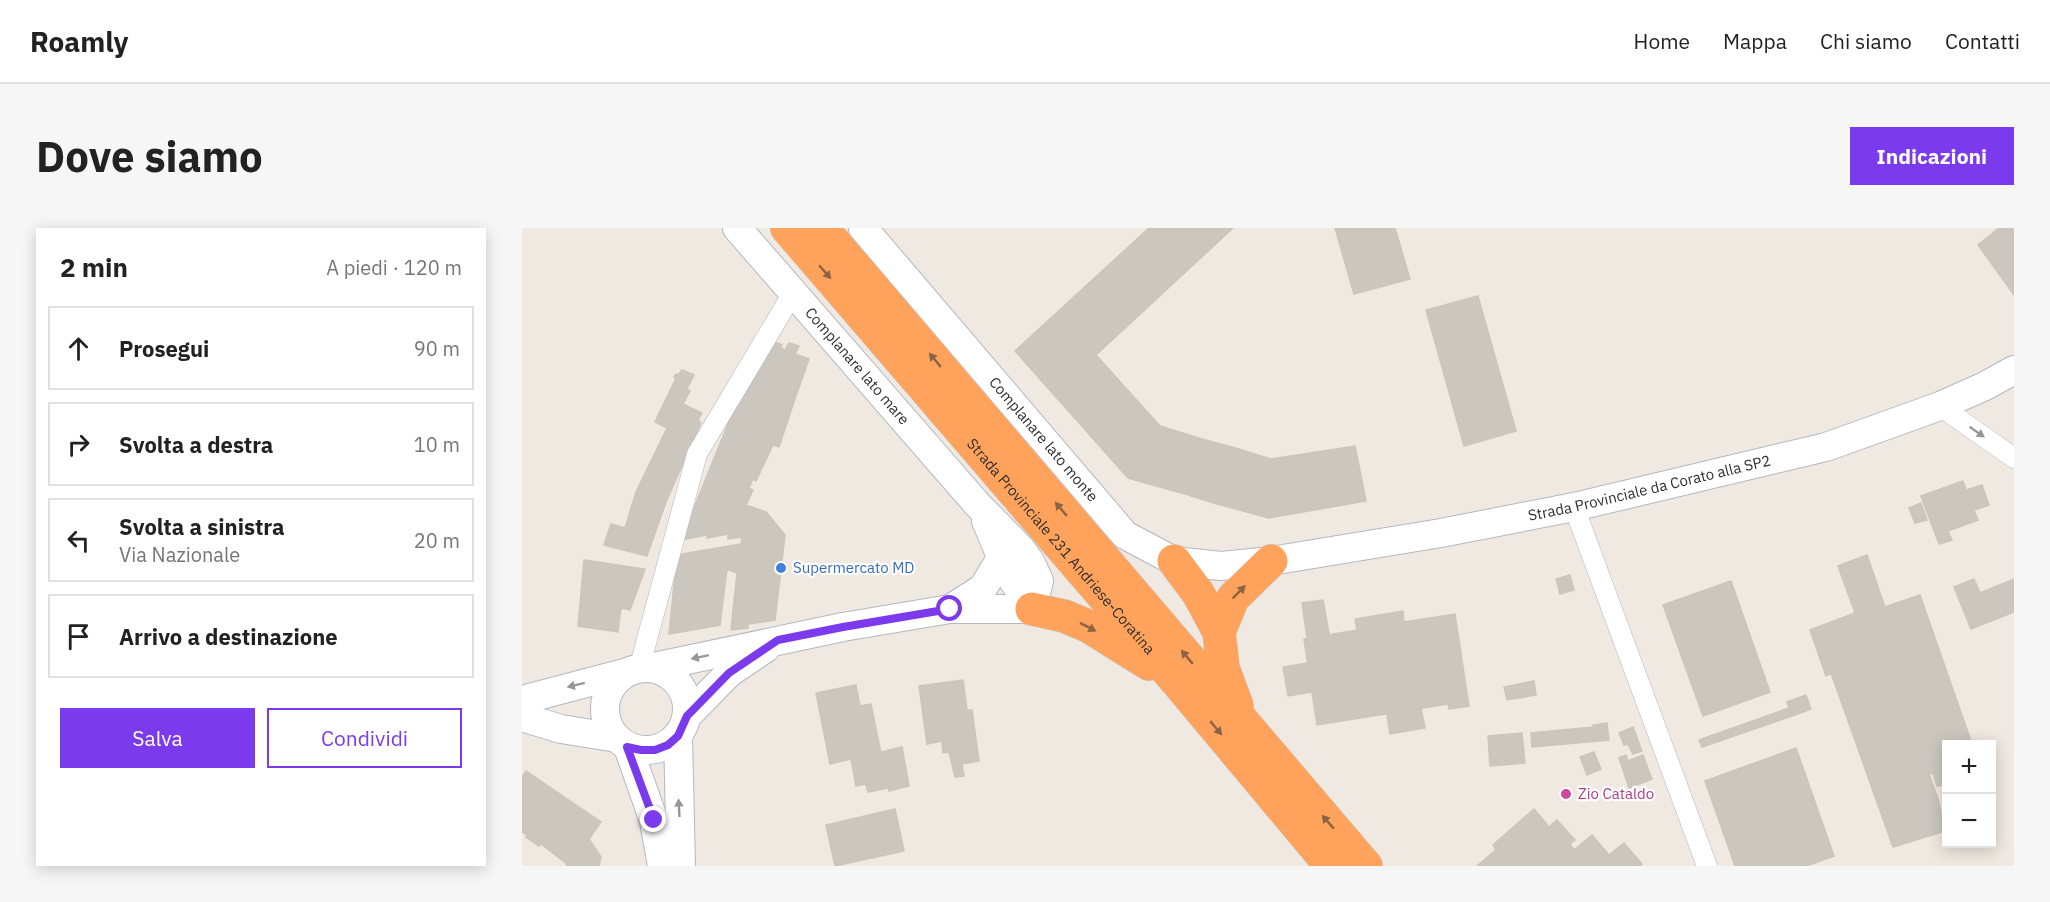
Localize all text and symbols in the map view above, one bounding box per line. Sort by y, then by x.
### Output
text: Roamly [30,23,128,60]
text: Home [1634,27,1690,55]
text: Mappa [1723,27,1787,55]
text: Chi siamo [1820,27,1912,55]
text: Contatti [1945,27,2020,55]
button: Indicazioni [1850,127,2014,185]
text: Dove siamo [36,129,263,184]
text: 2 min [60,250,128,284]
text: A piedi · 120 m [326,254,462,281]
one-way arrow [818,264,831,279]
street label: Complanare lato mare [801,303,914,428]
icon: ahead [62,332,95,365]
text: Prosegui [119,334,209,363]
text: 90 m [414,335,460,362]
one-way arrow [929,353,942,368]
street label: Complanare lato monte [985,373,1102,505]
one-way arrow [1968,426,1984,438]
icon: right [62,428,95,461]
text: Svolta a destra [119,430,273,459]
text: 10 m [414,431,460,458]
street label: Strada Provinciale 231 Andriese-Coratina [963,434,1159,658]
street label: Strada Provinciale da Corato alla SP2 [1526,451,1772,525]
one-way arrow [1055,502,1068,517]
text: Svolta a sinistra [119,512,284,541]
icon: left [62,524,95,557]
text: 20 m [414,527,460,554]
text: Via Nazionale [119,541,240,568]
place label: Supermercato MD [793,558,914,577]
marker: Supermercato MD [774,561,788,575]
one-way arrow [1232,585,1247,599]
route start [936,595,962,621]
icon: arrive [62,620,95,653]
one-way arrow [1079,621,1097,631]
text: Arrivo a destinazione [119,622,338,651]
one-way arrow [1181,649,1194,665]
one-way arrow [691,653,710,662]
one-way arrow [567,681,585,691]
button: Salva [60,708,255,768]
button: Condividi [267,708,462,768]
one-way arrow [1209,720,1222,736]
map controls [1942,740,1996,848]
button: + [1942,740,1996,794]
place label: Zio Cataldo [1578,784,1654,803]
marker: Zio Cataldo [1559,787,1573,801]
button: − [1942,794,1996,848]
one-way arrow [674,798,683,817]
route end [640,806,666,832]
one-way arrow [1321,814,1334,830]

